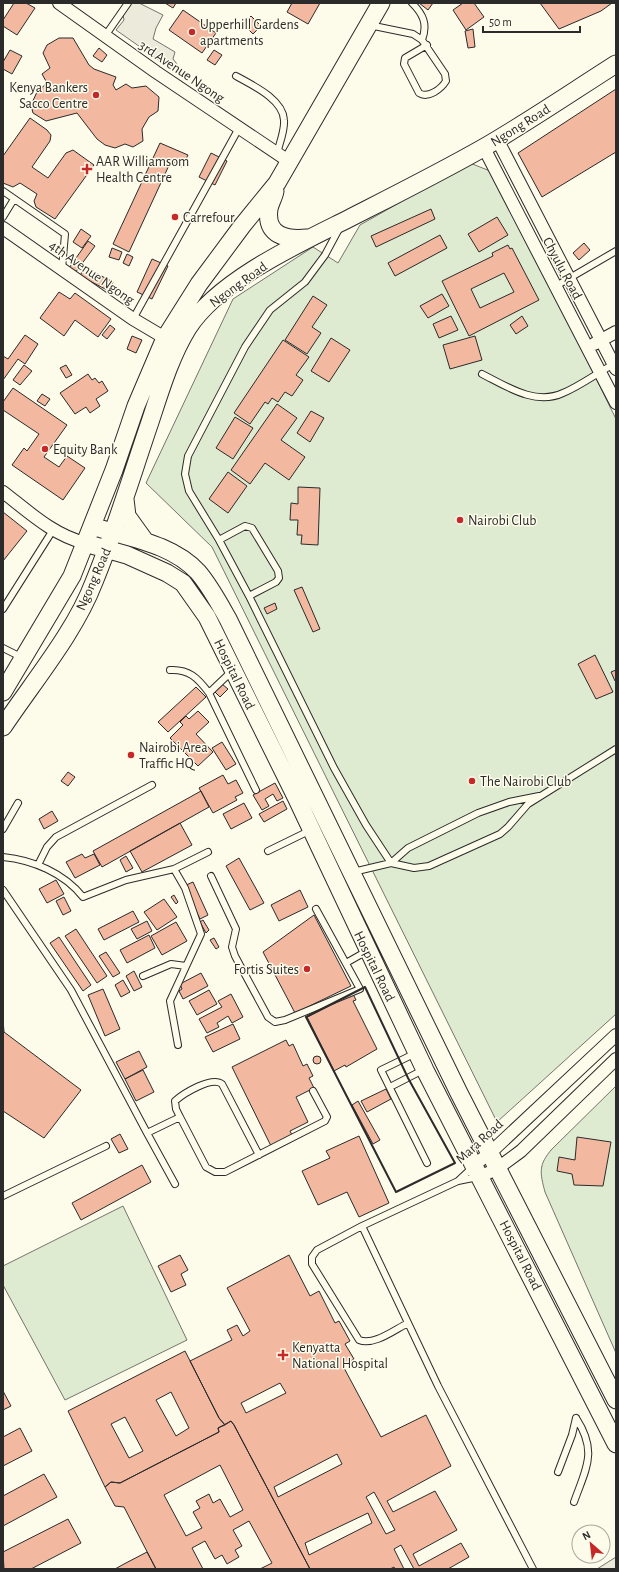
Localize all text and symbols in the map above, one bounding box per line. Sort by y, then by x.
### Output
scale bar [483,8,580,34]
text: 50 m [489,16,512,28]
place label: Upperhill Gardens apartments [200,18,299,48]
marker: Upperhill Gardens apartments [187,27,197,37]
street label: 3rd Avenue Ngong [136,38,227,106]
place label: Kenya Bankers Sacco Centre [9,81,88,111]
marker: Kenya Bankers Sacco Centre [91,90,101,100]
street label: Ngong Road [488,102,553,150]
place label: AAR Williamsom Health Centre [96,155,189,185]
marker: AAR Williamsom Health Centre [81,163,93,175]
place label: Carrefour [183,211,235,225]
marker: Carrefour [170,212,180,222]
street label: Chyulu Road [540,235,584,302]
street label: 4th Avenue Ngong [46,238,137,308]
street label: Ngong Road [207,259,270,310]
place label: Equity Bank [53,443,118,457]
marker: Equity Bank [40,444,50,454]
place label: Nairobi Club [468,514,537,528]
marker: Nairobi Club [455,515,465,525]
street label: Ngong Road [74,546,114,613]
street label: Hospital Road [211,637,257,712]
place label: Nairobi Area Traffic HQ [139,741,208,771]
marker: Nairobi Area Traffic HQ [126,750,136,760]
place label: The Nairobi Club [480,775,571,789]
marker: The Nairobi Club [467,776,477,786]
street label: Hospital Road [351,929,397,1004]
place label: Fortis Suites [234,963,299,977]
marker: Fortis Suites [302,964,312,974]
street label: Mara Road [453,1117,506,1166]
street label: Hospital Road [497,1218,544,1293]
place label: Kenyatta National Hospital [292,1341,388,1371]
marker: Kenyatta National Hospital [277,1349,289,1361]
north arrow [571,1524,611,1564]
text: N [581,1529,593,1542]

